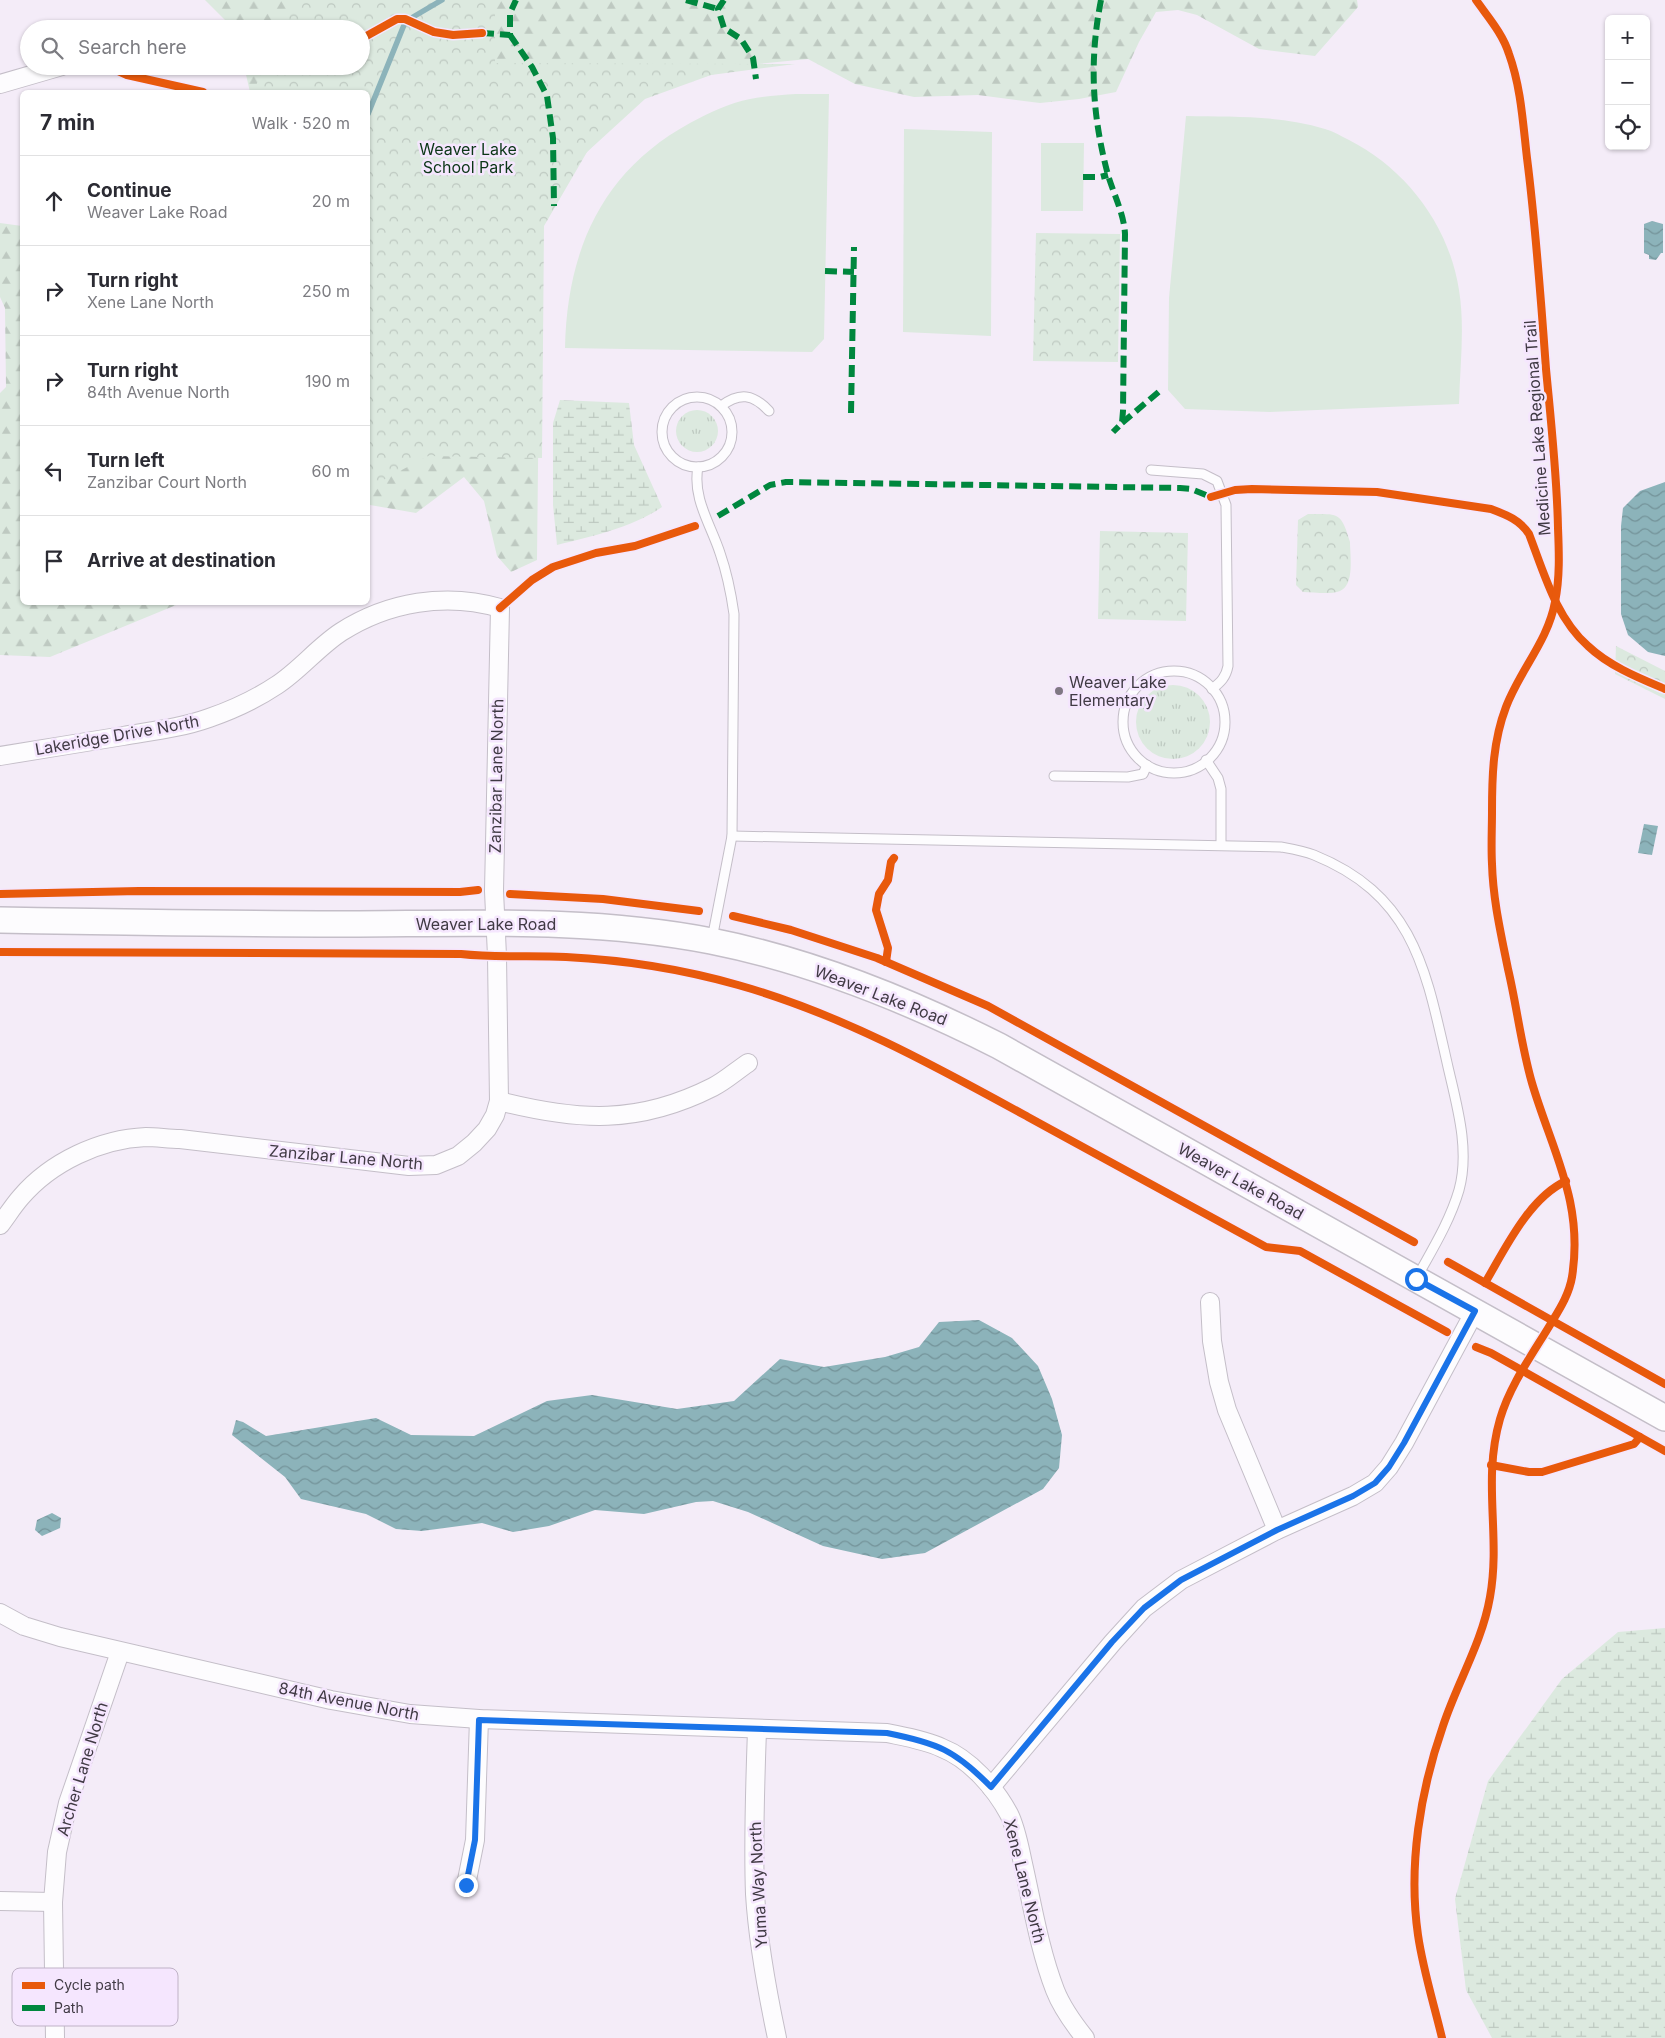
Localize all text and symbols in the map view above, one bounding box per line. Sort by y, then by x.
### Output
map controls [1605,15,1650,150]
button: + [1605,15,1650,60]
search box [20,20,370,75]
icon: search [38,34,66,62]
text: Search here [78,36,187,59]
button: − [1605,60,1650,105]
button: locate [1605,105,1650,150]
text: 7 min [40,110,95,135]
text: Walk · 520 m [252,113,350,133]
park label: Weaver Lake School Park [419,139,517,177]
text: Continue [87,179,172,202]
icon: ahead [40,187,68,215]
text: 20 m [312,191,350,211]
text: Weaver Lake Road [87,202,228,222]
text: Turn right [87,269,178,292]
icon: right [40,277,68,305]
text: 250 m [302,281,350,301]
text: Xene Lane North [87,292,214,312]
street label: Medicine Lake Regional Trail [1520,320,1554,536]
text: Turn right [87,359,178,382]
icon: right [40,367,68,395]
text: 190 m [305,371,350,391]
text: 84th Avenue North [87,382,230,402]
text: Turn left [87,449,165,472]
icon: left [40,457,68,485]
text: 60 m [311,461,350,481]
text: Zanzibar Court North [87,472,247,492]
icon: arrive [40,547,68,575]
text: Arrive at destination [87,549,276,572]
place label: Weaver Lake Elementary [1069,672,1167,710]
marker: Weaver Lake Elementary [1053,685,1065,697]
street label: Zanzibar Lane North [485,699,507,853]
street label: Lakeridge Drive North [33,711,201,759]
street label: Weaver Lake Road [416,914,556,934]
street label: Weaver Lake Road [812,960,950,1030]
street label: Weaver Lake Road [1175,1138,1307,1224]
street label: Zanzibar Lane North [268,1140,424,1174]
route start [1405,1268,1428,1291]
street label: 84th Avenue North [277,1678,421,1724]
street label: Archer Lane North [52,1700,112,1838]
street label: Xene Lane North [1000,1817,1050,1945]
street label: Yuma Way North [745,1821,771,1949]
route end [455,1874,478,1897]
legend [12,1968,178,2026]
text: Cycle path [54,1976,125,1993]
text: Path [54,1999,84,2016]

